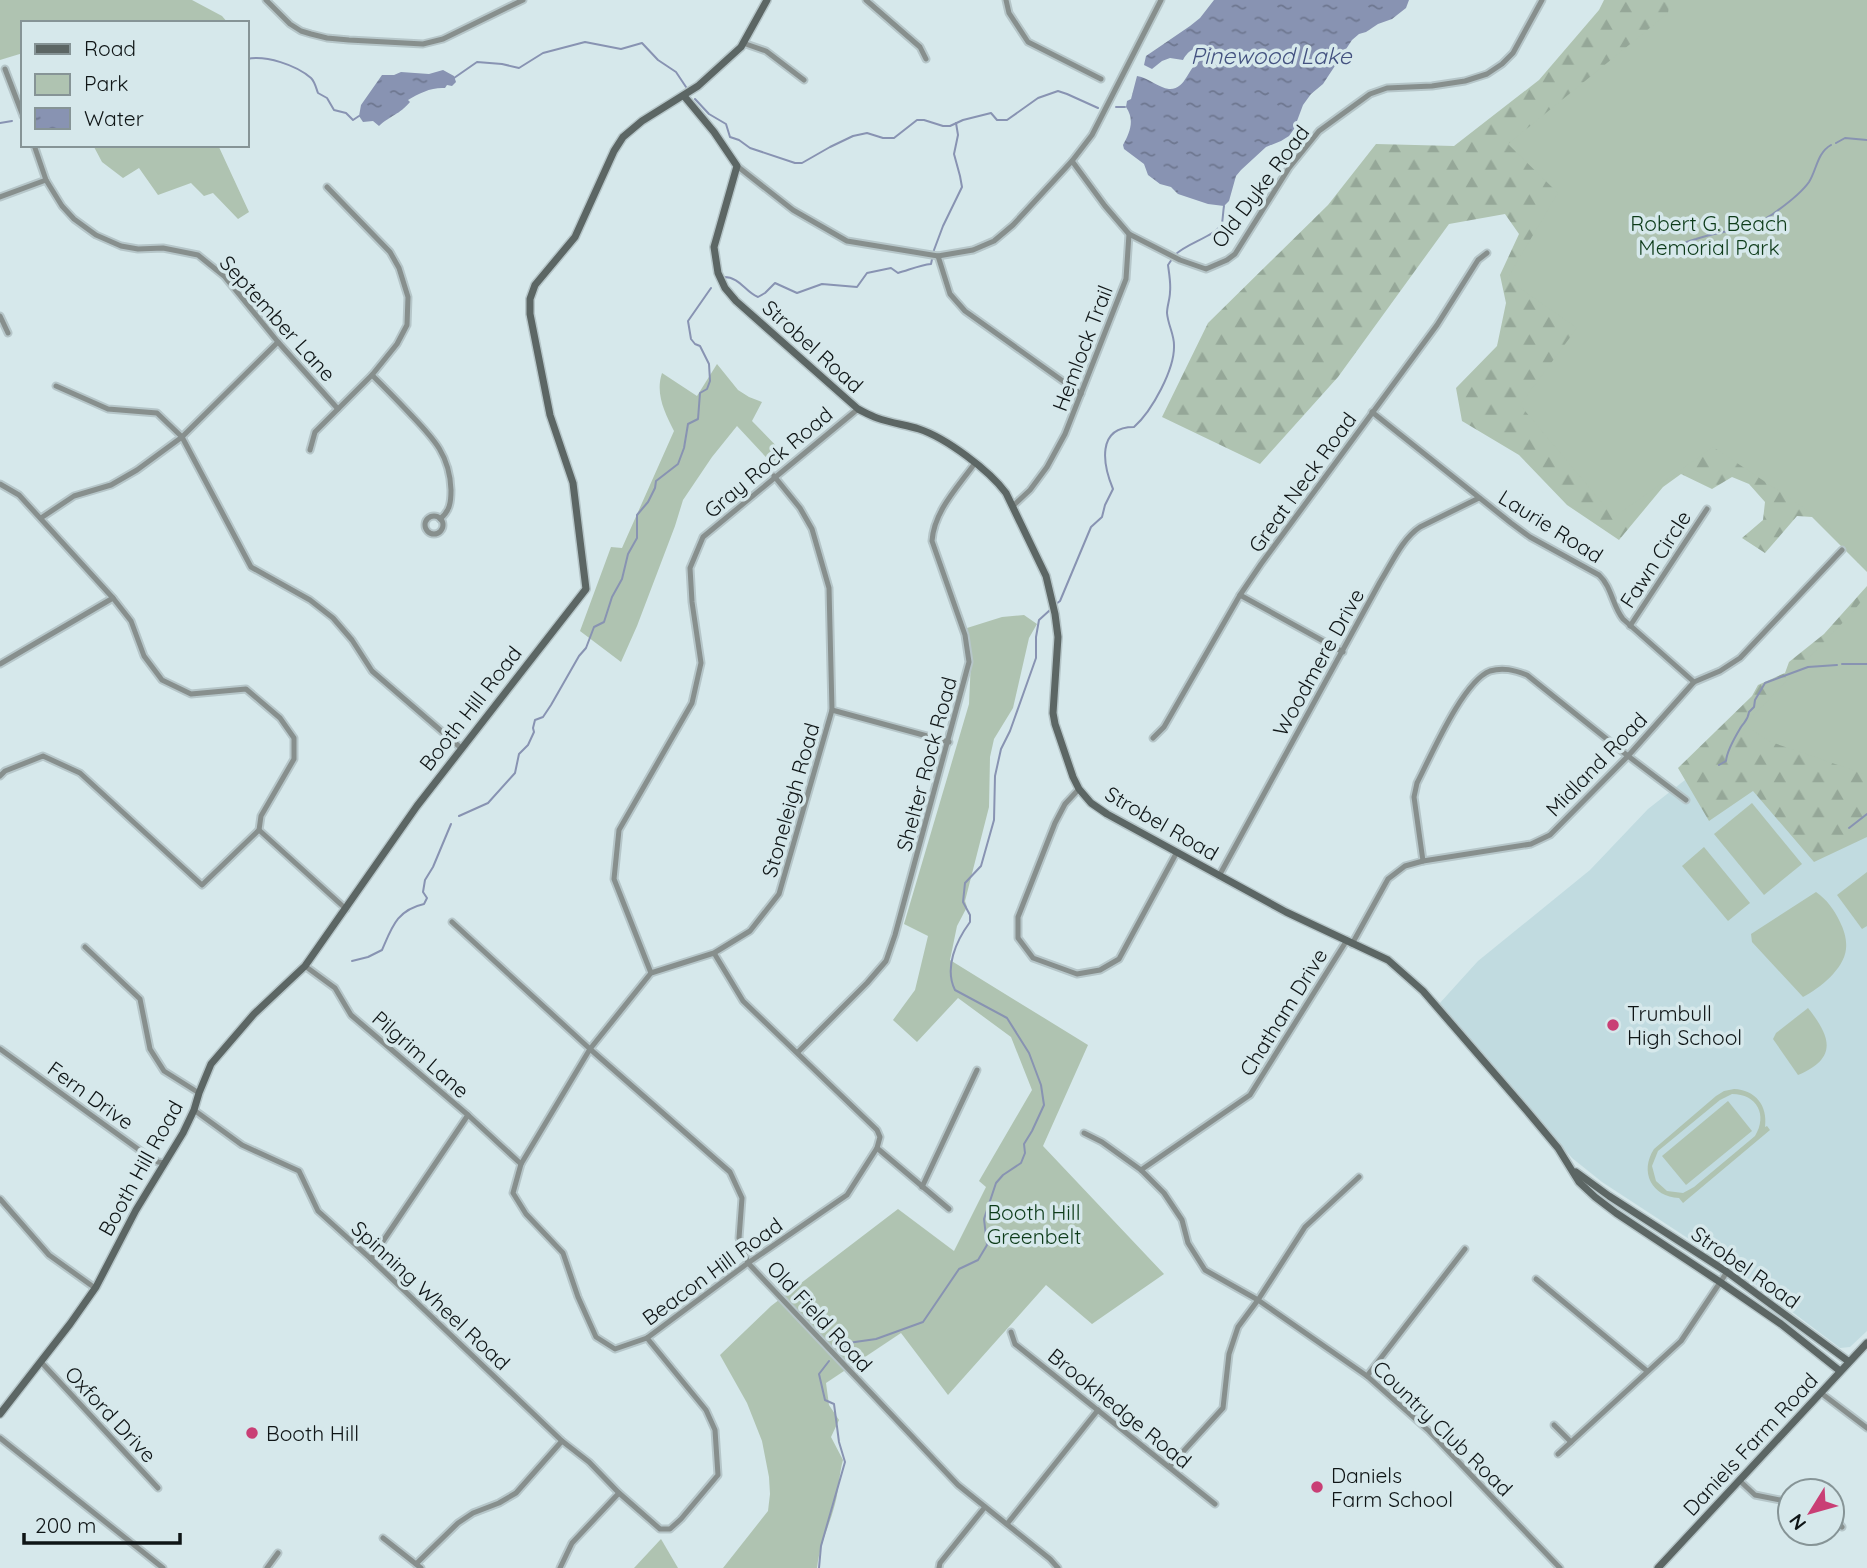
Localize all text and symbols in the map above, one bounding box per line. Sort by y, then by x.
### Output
legend [21,21,248,147]
text: Road [84,35,136,61]
water label: Pinewood Lake [1190,41,1353,70]
text: Park [84,70,128,96]
text: Water [84,105,144,131]
street label: Old Dyke Road [1205,120,1315,252]
park label: Robert G. Beach Memorial Park [1630,210,1788,260]
street label: September Lane [215,250,341,386]
street label: Hemlock Trail [1046,281,1118,415]
street label: Strobel Road [757,294,869,398]
street label: Gray Rock Road [699,401,837,523]
street label: Great Neck Road [1242,407,1362,557]
street label: Laurie Road [1494,484,1608,568]
street label: Fawn Circle [1614,505,1696,613]
street label: Woodmere Drive [1267,584,1369,740]
street label: Booth Hill Road [413,641,527,775]
street label: Shelter Rock Road [890,674,962,854]
street label: Midland Road [1540,706,1652,822]
street label: Stoneleigh Road [756,720,824,880]
street label: Strobel Road [1101,780,1223,866]
street label: Chatham Drive [1233,943,1333,1081]
place label: Trumbull High School [1627,1000,1742,1050]
street label: Pilgrim Lane [367,1005,475,1103]
marker: Trumbull High School [1605,1017,1621,1033]
street label: Fern Drive [43,1055,139,1135]
street label: Booth Hill Road [92,1096,188,1240]
park label: Booth Hill Greenbelt [987,1199,1081,1249]
street label: Beacon Hill Road [637,1211,787,1331]
street label: Spinning Wheel Road [346,1215,516,1375]
street label: Strobel Road [1687,1220,1805,1314]
street label: Old Field Road [762,1255,878,1377]
street label: Brookhedge Road [1043,1342,1197,1474]
street label: Country Club Road [1368,1355,1518,1501]
street label: Oxford Drive [60,1360,162,1468]
street label: Daniels Farm Road [1677,1367,1823,1521]
place label: Booth Hill [266,1420,359,1446]
marker: Booth Hill [244,1425,260,1441]
place label: Daniels Farm School [1331,1462,1453,1512]
north arrow [1776,1477,1846,1547]
marker: Daniels Farm School [1309,1479,1325,1495]
scale bar [24,1502,180,1546]
text: N [1784,1509,1811,1535]
text: 200 m [35,1512,97,1538]

